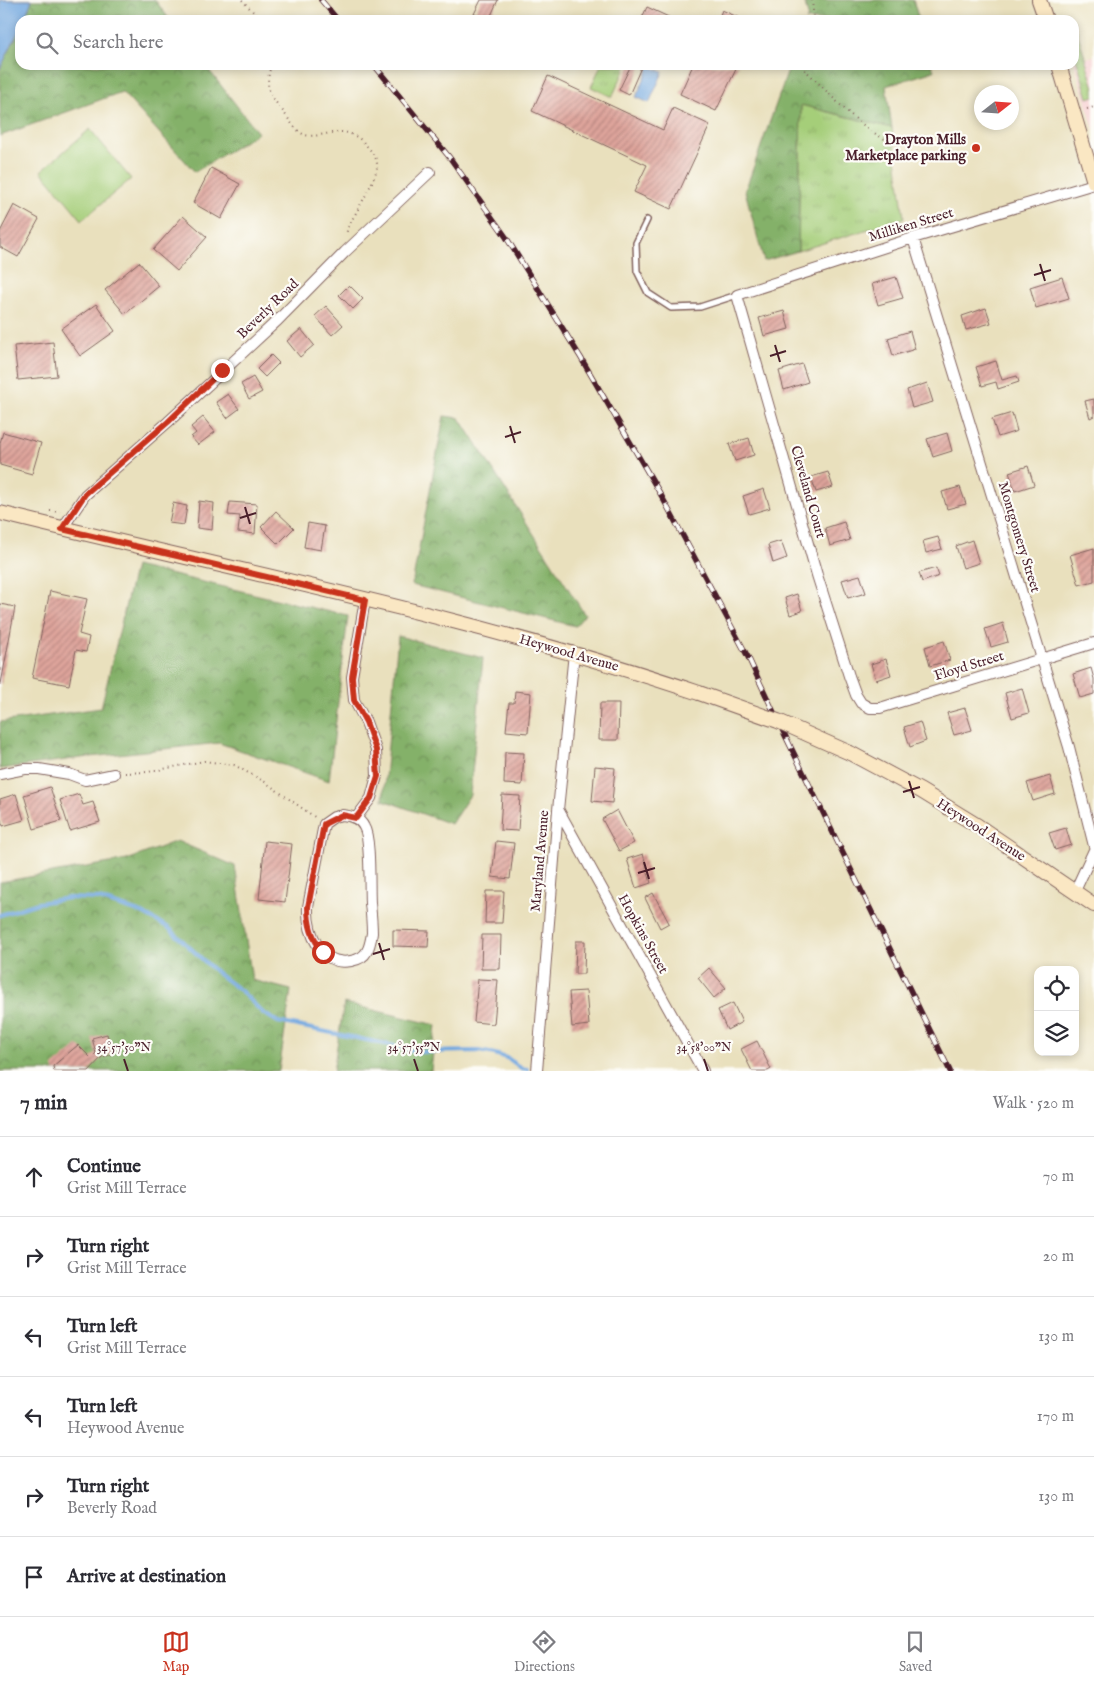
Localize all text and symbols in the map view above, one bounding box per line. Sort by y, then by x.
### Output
search box [15,15,1079,70]
icon: search [33,29,61,57]
text: Search here [73,31,164,55]
north arrow [974,85,1019,130]
place label: Drayton Mills Marketplace parking [845,131,967,165]
marker: Drayton Mills Marketplace parking [970,142,982,154]
street label: Milliken Street [867,204,956,246]
street label: Beverly Road [233,275,303,343]
route end [211,359,234,382]
street label: Cleveland Court [786,444,830,540]
street label: Montgomery Street [994,479,1044,595]
street label: Heywood Avenue [517,630,621,676]
street label: Floyd Street [932,647,1006,685]
street label: Heywood Avenue [933,794,1029,866]
street label: Maryland Avenue [527,809,553,912]
street label: Hopkins Street [614,891,672,977]
route start [312,941,335,964]
map controls [1034,966,1079,1056]
button: locate [1034,966,1079,1011]
button: layers [1034,1011,1079,1056]
text: 34°57'50"N [97,1040,152,1055]
text: 34°57'55"N [388,1040,441,1055]
text: 34°58'00"N [677,1040,732,1055]
text: 7 min [20,1090,67,1117]
text: Walk · 520 m [992,1094,1074,1114]
text: Continue [67,1155,141,1179]
icon: ahead [20,1163,48,1191]
text: 70 m [1043,1167,1074,1187]
text: Grist Mill Terrace [67,1179,187,1199]
text: Turn right [67,1235,149,1259]
icon: right [20,1243,48,1271]
text: 20 m [1043,1247,1074,1267]
text: Grist Mill Terrace [67,1259,187,1279]
text: Turn left [67,1315,138,1339]
icon: left [20,1323,48,1351]
text: 130 m [1038,1327,1074,1347]
text: Grist Mill Terrace [67,1339,187,1359]
text: Turn left [67,1395,138,1419]
icon: left [20,1403,48,1431]
text: 170 m [1037,1407,1074,1427]
text: Heywood Avenue [67,1419,184,1439]
text: Turn right [67,1475,149,1499]
icon: right [20,1483,48,1511]
text: 130 m [1038,1487,1074,1507]
text: Beverly Road [67,1499,157,1519]
icon: arrive [20,1563,48,1591]
text: Arrive at destination [67,1565,226,1589]
tab: Map [162,1628,190,1676]
tab: Directions [514,1628,575,1676]
tab: Saved [899,1628,932,1676]

